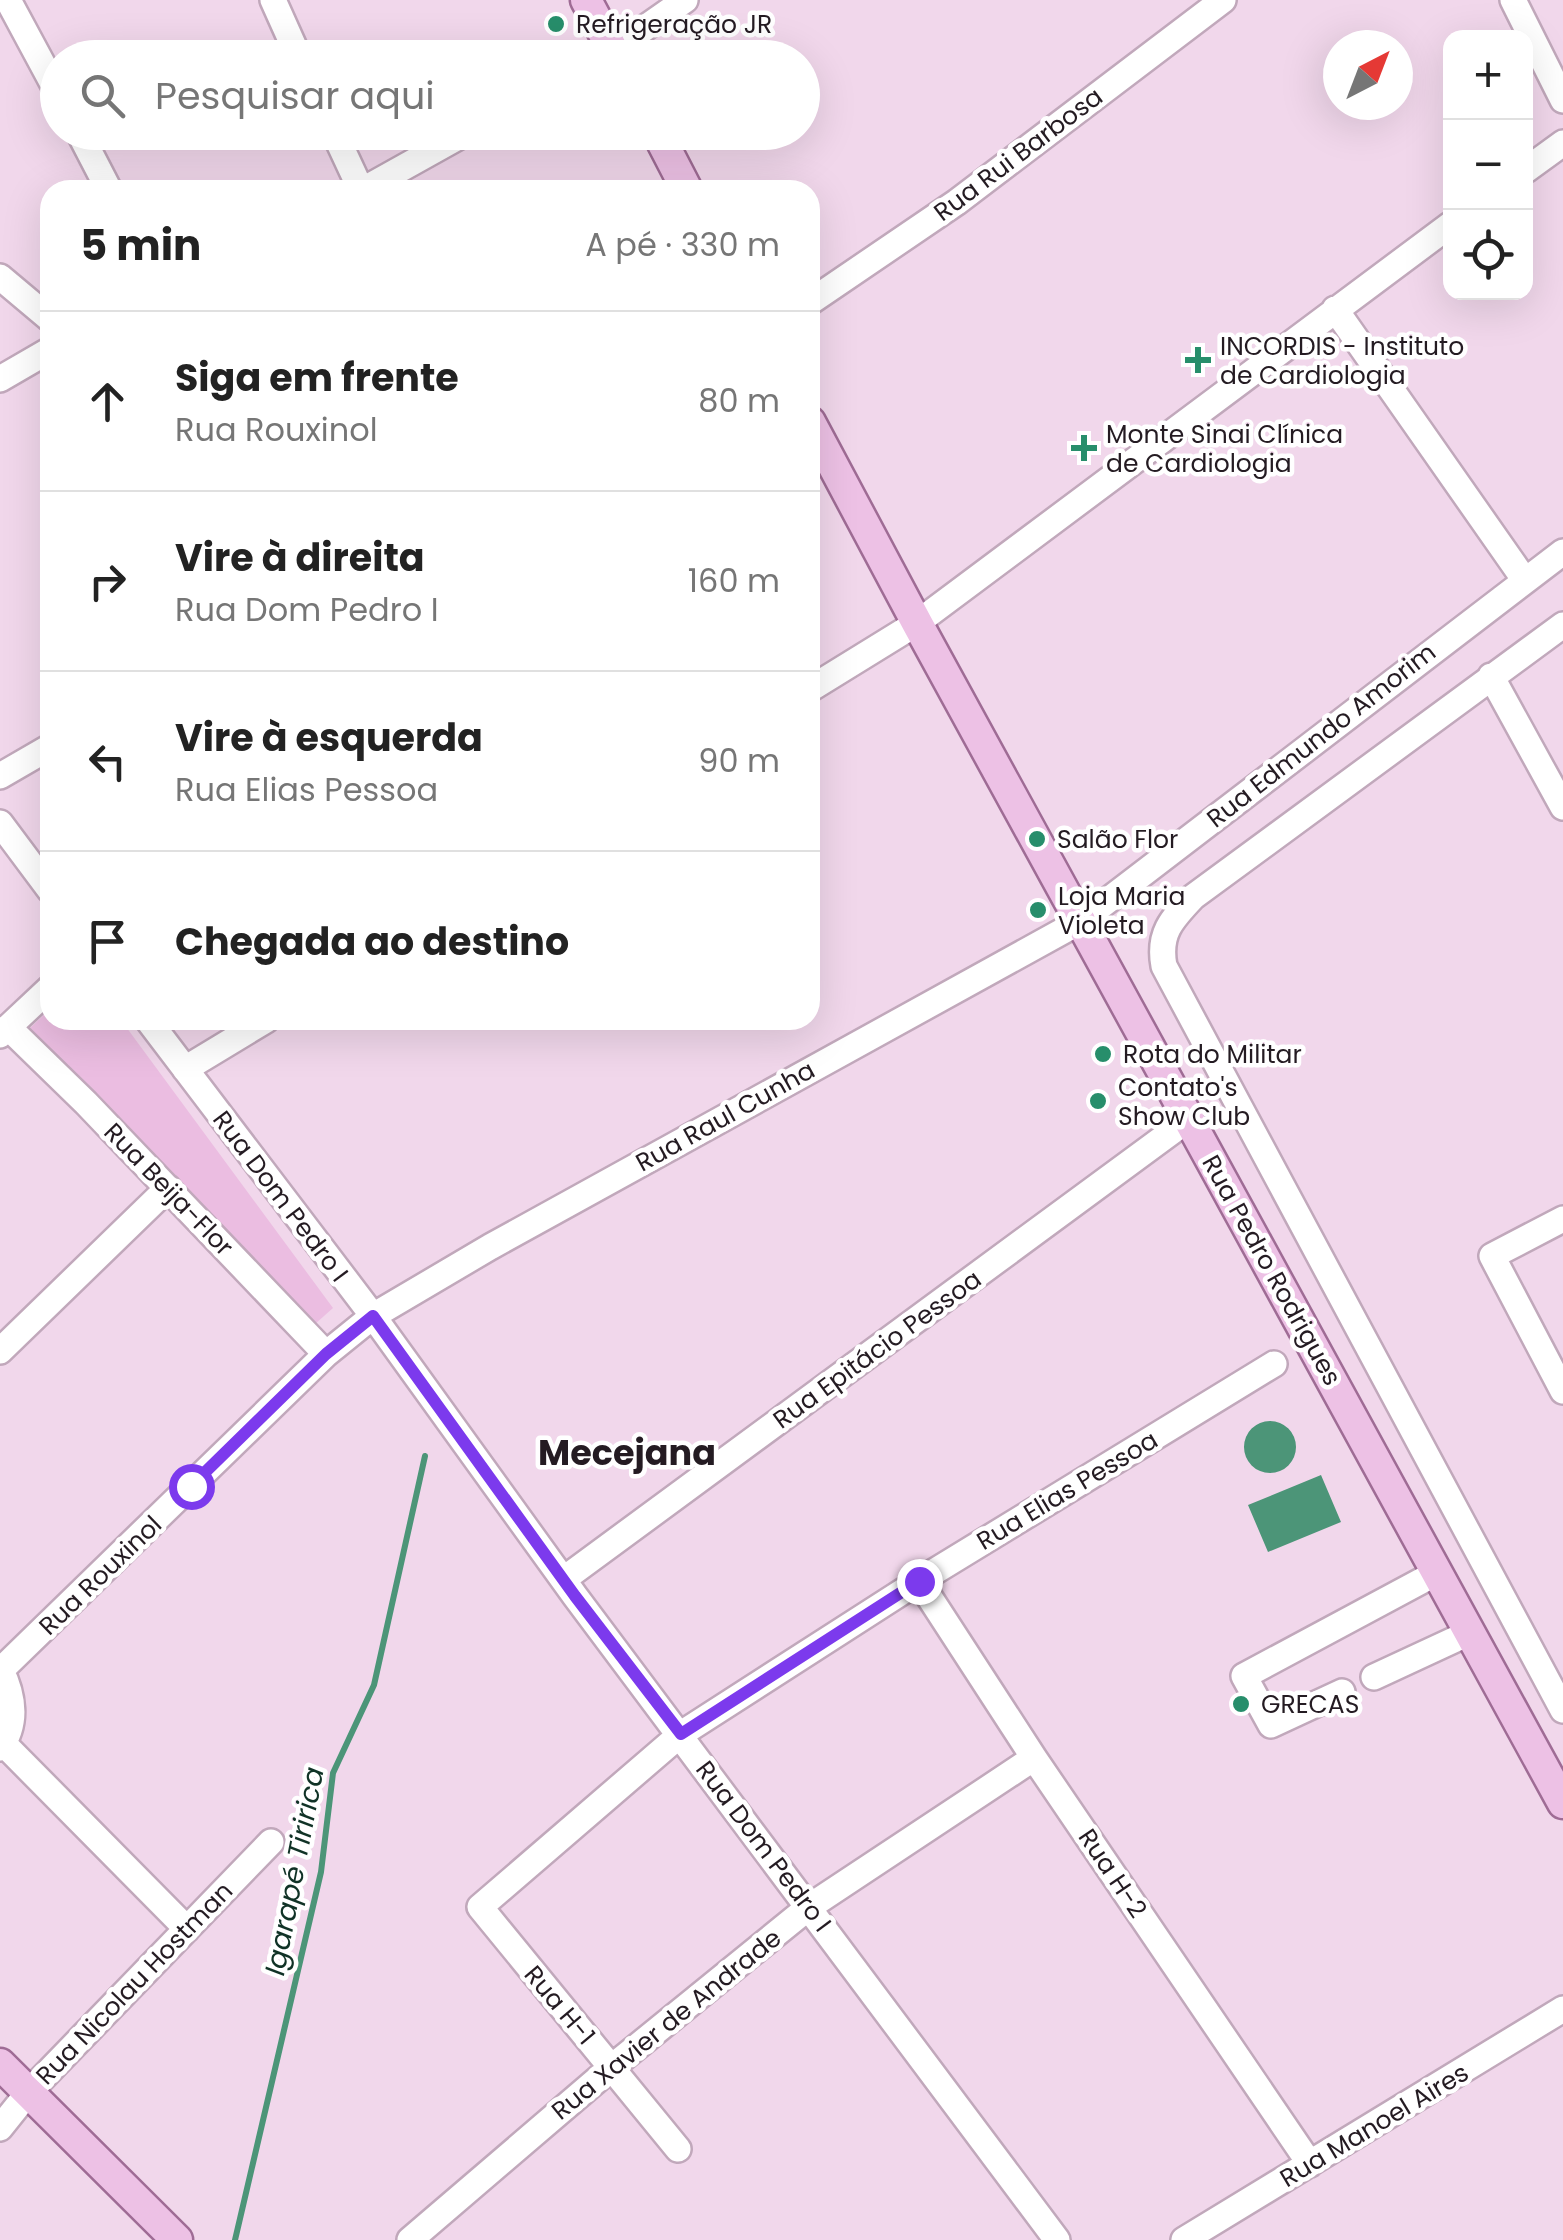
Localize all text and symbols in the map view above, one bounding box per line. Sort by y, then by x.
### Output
place label: Refrigeração JR [576,7,772,42]
marker: Refrigeração JR [545,13,567,35]
north arrow [1323,30,1413,120]
map controls [1443,30,1533,300]
button: + [1443,30,1533,120]
search box [40,40,820,150]
icon: search [75,68,130,123]
text: Pesquisar aqui [155,69,435,122]
street label: Rua Rui Barbosa [927,79,1110,230]
button: − [1443,120,1533,210]
button: locate [1443,210,1533,300]
text: 5 min [80,216,201,275]
text: A pé · 330 m [585,222,780,267]
place label: INCORDIS - Instituto de Cardiologia [1220,329,1464,393]
marker: INCORDIS - Instituto de Cardiologia [1185,347,1211,373]
text: Siga em frente [175,351,459,404]
icon: ahead [80,374,135,429]
text: 80 m [698,378,780,423]
text: Rua Rouxinol [175,407,378,452]
place label: Monte Sinai Clínica de Cardiologia [1106,417,1343,481]
marker: Monte Sinai Clínica de Cardiologia [1071,435,1097,461]
text: Vire à direita [175,531,425,584]
icon: right [80,554,135,609]
text: 160 m [688,558,780,603]
text: Rua Dom Pedro I [175,587,439,632]
street label: Rua Edmundo Amorim [1200,635,1443,836]
text: Vire à esquerda [175,711,483,764]
icon: left [80,734,135,789]
text: 90 m [698,738,780,783]
text: Rua Elias Pessoa [175,767,438,812]
place label: Salão Flor [1057,822,1178,857]
marker: Salão Flor [1026,828,1048,850]
place label: Loja Maria Violeta [1058,879,1185,943]
marker: Loja Maria Violeta [1027,899,1049,921]
icon: arrive [80,914,135,969]
text: Chegada ao destino [175,915,569,968]
place label: Rota do Militar [1123,1037,1302,1072]
marker: Rota do Militar [1092,1043,1114,1065]
street label: Rua Raul Cunha [629,1053,821,1180]
place label: Contato's Show Club [1118,1070,1250,1134]
marker: Contato's Show Club [1087,1090,1109,1112]
street label: Rua Dom Pedro I [205,1104,357,1289]
street label: Rua Beija-Flor [96,1115,241,1264]
street label: Rua Pedro Rodrigues [1194,1149,1350,1392]
street label: Rua Epitácio Pessoa [766,1262,989,1437]
street label: Rua Elias Pessoa [970,1423,1164,1558]
district label: Mecejana [538,1428,716,1477]
route start [169,1464,215,1510]
street label: Rua Rouxinol [31,1508,169,1643]
route end [897,1559,943,1605]
place label: GRECAS [1261,1687,1359,1722]
marker: GRECAS [1230,1693,1252,1715]
street label: Rua Dom Pedro I [688,1754,840,1939]
water label: Igarapé Tiririca [255,1764,334,1979]
street label: Rua H-2 [1070,1822,1155,1925]
street label: Rua Nicolau Hostman [28,1874,241,2092]
street label: Rua Xavier de Andrade [544,1921,789,2128]
street label: Rua H-1 [516,1958,603,2053]
street label: Rua Manoel Aires [1273,2055,1475,2196]

